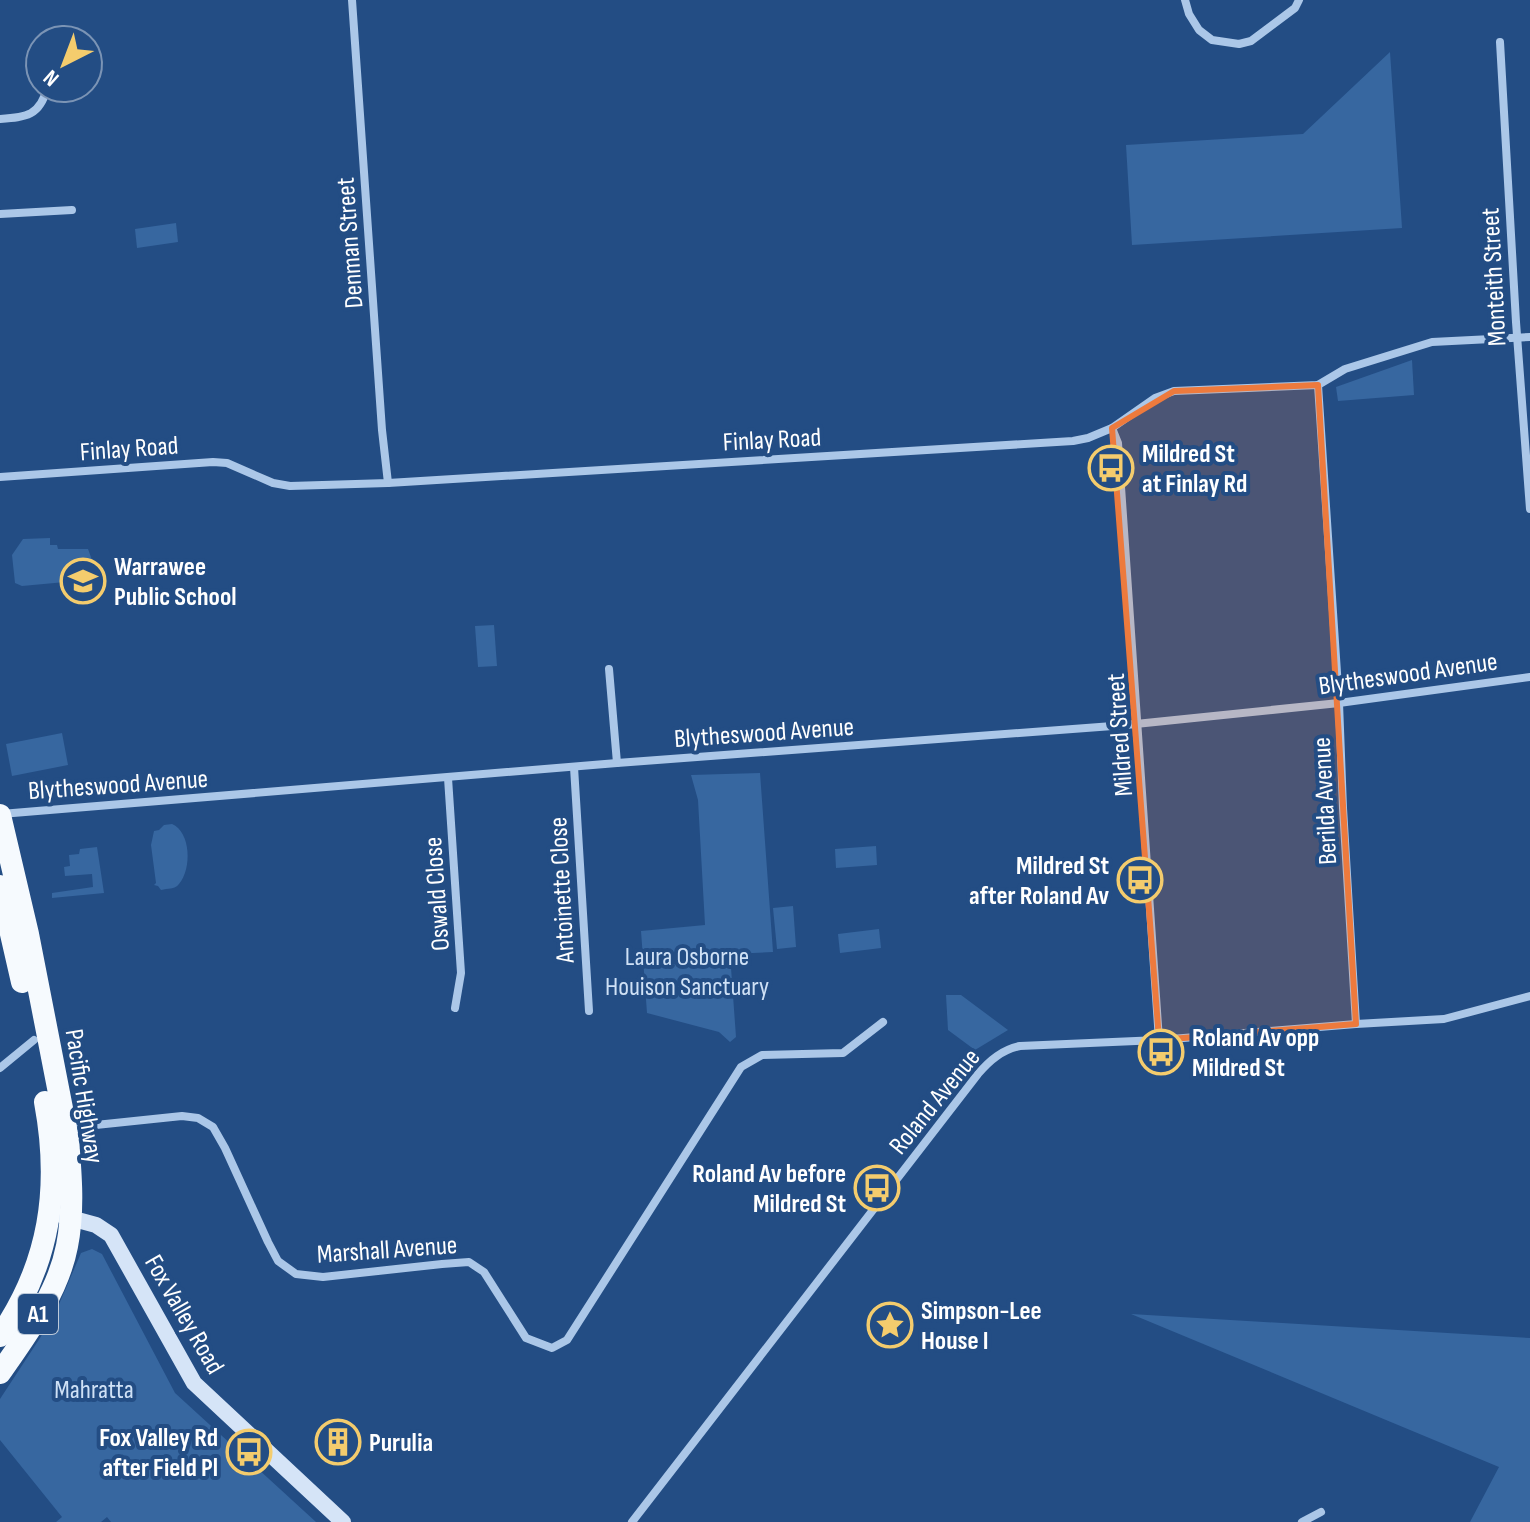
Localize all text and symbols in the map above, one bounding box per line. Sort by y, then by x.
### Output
north arrow [24,24,104,104]
text: N [38,64,65,92]
street label: Denman Street [330,176,371,309]
street label: Monteith Street [1475,207,1514,347]
street label: Finlay Road [722,422,822,459]
street label: Finlay Road [79,431,179,468]
place label: Mildred St at Finlay Rd [1142,439,1247,500]
bus stop icon: Mildred St at Finlay Rd [1087,444,1135,492]
place label: Warrawee Public School [114,552,237,613]
school or university icon: Warrawee Public School [59,557,107,605]
street label: Blytheswood Avenue [1317,647,1500,702]
street label: Mildred Street [1101,672,1140,797]
street label: Blytheswood Avenue [673,712,855,755]
street label: Berilda Avenue [1307,736,1344,866]
street label: Blytheswood Avenue [27,764,209,807]
street label: Antoinette Close [543,816,582,965]
street label: Oswald Close [418,836,457,952]
place label: Mildred St after Roland Av [969,851,1109,912]
bus stop icon: Mildred St after Roland Av [1116,856,1164,904]
park label: Laura Osborne Houison Sanctuary [605,942,769,1003]
place label: Roland Av opp Mildred St [1192,1023,1319,1084]
street label: Pacific Highway [58,1027,109,1166]
bus stop icon: Roland Av opp Mildred St [1137,1028,1185,1076]
street label: Roland Avenue [883,1043,987,1161]
place label: Roland Av before Mildred St [692,1159,846,1220]
bus stop icon: Roland Av before Mildred St [853,1164,901,1212]
street label: Marshall Avenue [316,1230,458,1271]
street label: Fox Valley Road [137,1250,230,1380]
road number: A1 [18,1294,58,1334]
place label: Simpson-Lee House I [921,1296,1042,1357]
place icon: Simpson-Lee House I [866,1301,914,1349]
park label: Mahratta [54,1375,134,1406]
building icon: Purulia [314,1418,362,1466]
place label: Fox Valley Rd after Field Pl [99,1423,218,1484]
bus stop icon: Fox Valley Rd after Field Pl [225,1428,273,1476]
place label: Purulia [369,1428,433,1459]

